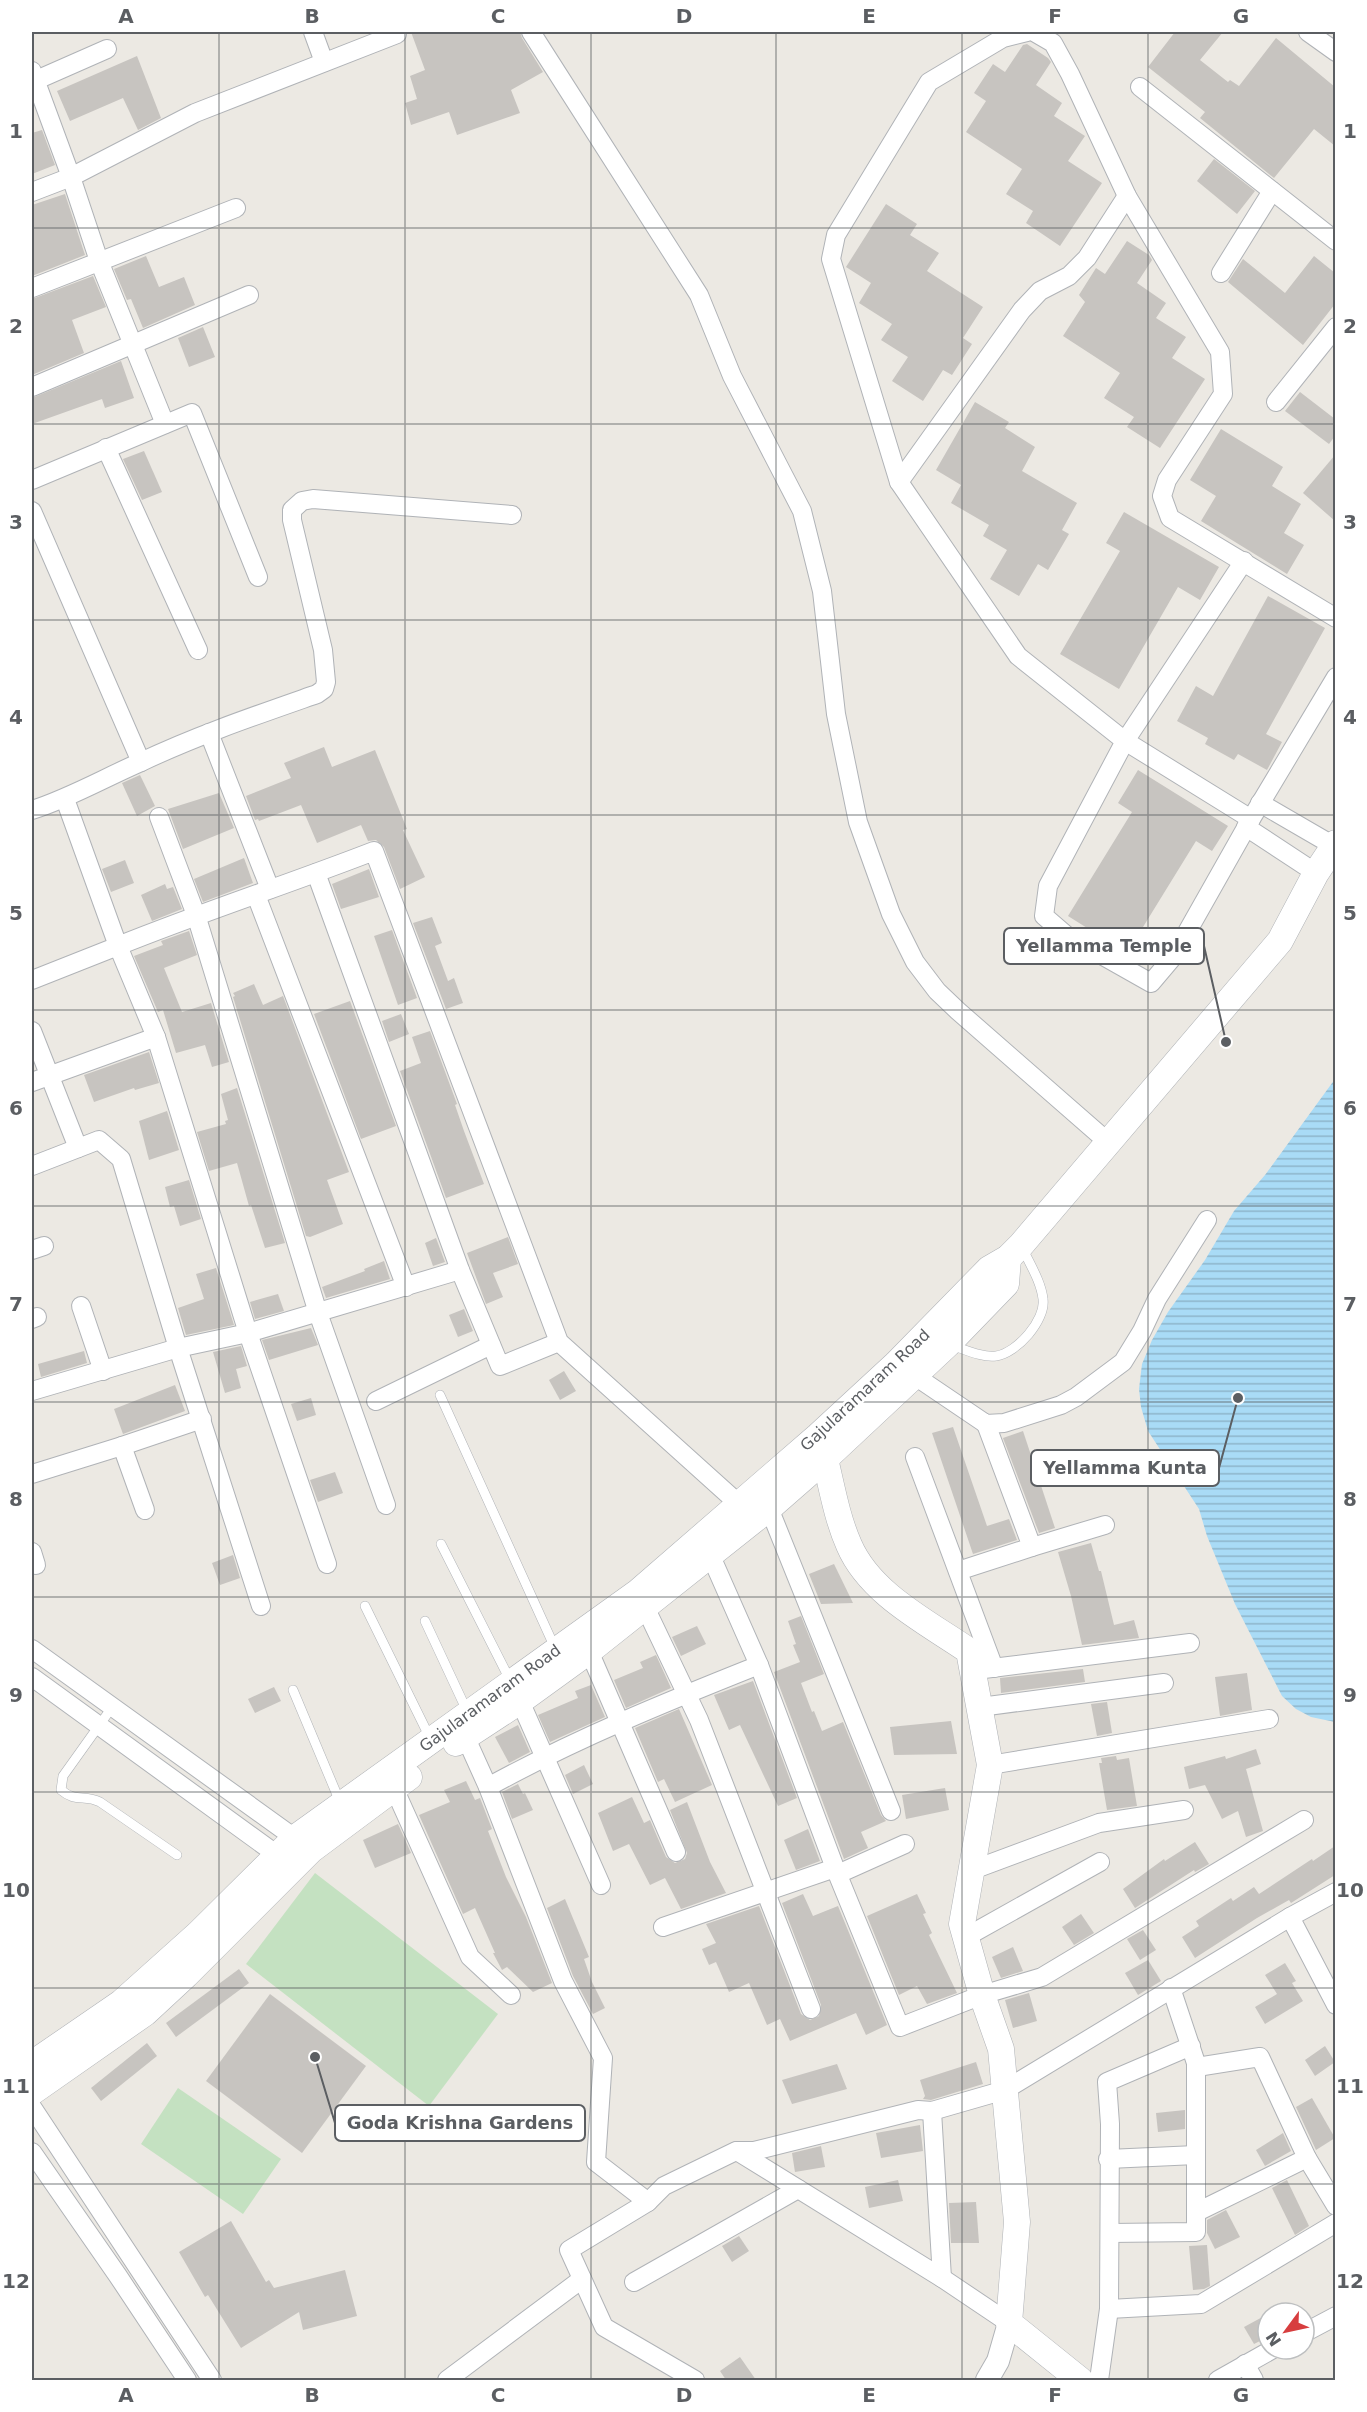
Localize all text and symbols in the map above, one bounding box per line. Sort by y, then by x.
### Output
text: A [118,4,134,28]
text: B [304,4,320,28]
text: C [491,4,505,28]
text: D [676,4,692,28]
text: E [862,4,876,28]
text: F [1048,4,1062,28]
text: G [1233,4,1249,28]
text: 1 [9,119,23,143]
text: 1 [1343,119,1357,143]
text: 2 [9,314,23,338]
text: 2 [1343,314,1357,338]
text: 3 [9,510,23,534]
text: 3 [1343,510,1357,534]
text: 4 [9,705,23,729]
text: 4 [1343,705,1357,729]
text: 5 [9,901,23,925]
text: 5 [1343,901,1357,925]
callout: Yellamma Temple [1004,928,1204,964]
text: Yellamma Temple [1015,935,1192,956]
text: 6 [9,1096,23,1120]
text: 6 [1343,1096,1357,1120]
text: 7 [9,1292,23,1316]
text: 7 [1343,1292,1357,1316]
street label: Gajularamaram Road [796,1325,934,1455]
callout: Yellamma Kunta [1031,1450,1219,1486]
text: Yellamma Kunta [1042,1457,1207,1478]
text: 8 [9,1487,23,1511]
text: 8 [1343,1487,1357,1511]
street label: Gajularamaram Road [416,1640,564,1756]
text: 9 [9,1683,23,1707]
text: 9 [1343,1683,1357,1707]
text: 10 [2,1878,30,1902]
text: 10 [1336,1878,1364,1902]
text: 11 [2,2074,30,2098]
text: 11 [1336,2074,1364,2098]
callout: Goda Krishna Gardens [335,2105,585,2141]
text: Goda Krishna Gardens [347,2112,573,2133]
text: 12 [2,2269,30,2293]
text: 12 [1336,2269,1364,2293]
north arrow [1256,2301,1316,2361]
text: N [1262,2328,1285,2350]
text: A [118,2383,134,2407]
text: B [304,2383,320,2407]
text: C [491,2383,505,2407]
text: D [676,2383,692,2407]
text: E [862,2383,876,2407]
text: F [1048,2383,1062,2407]
text: G [1233,2383,1249,2407]

